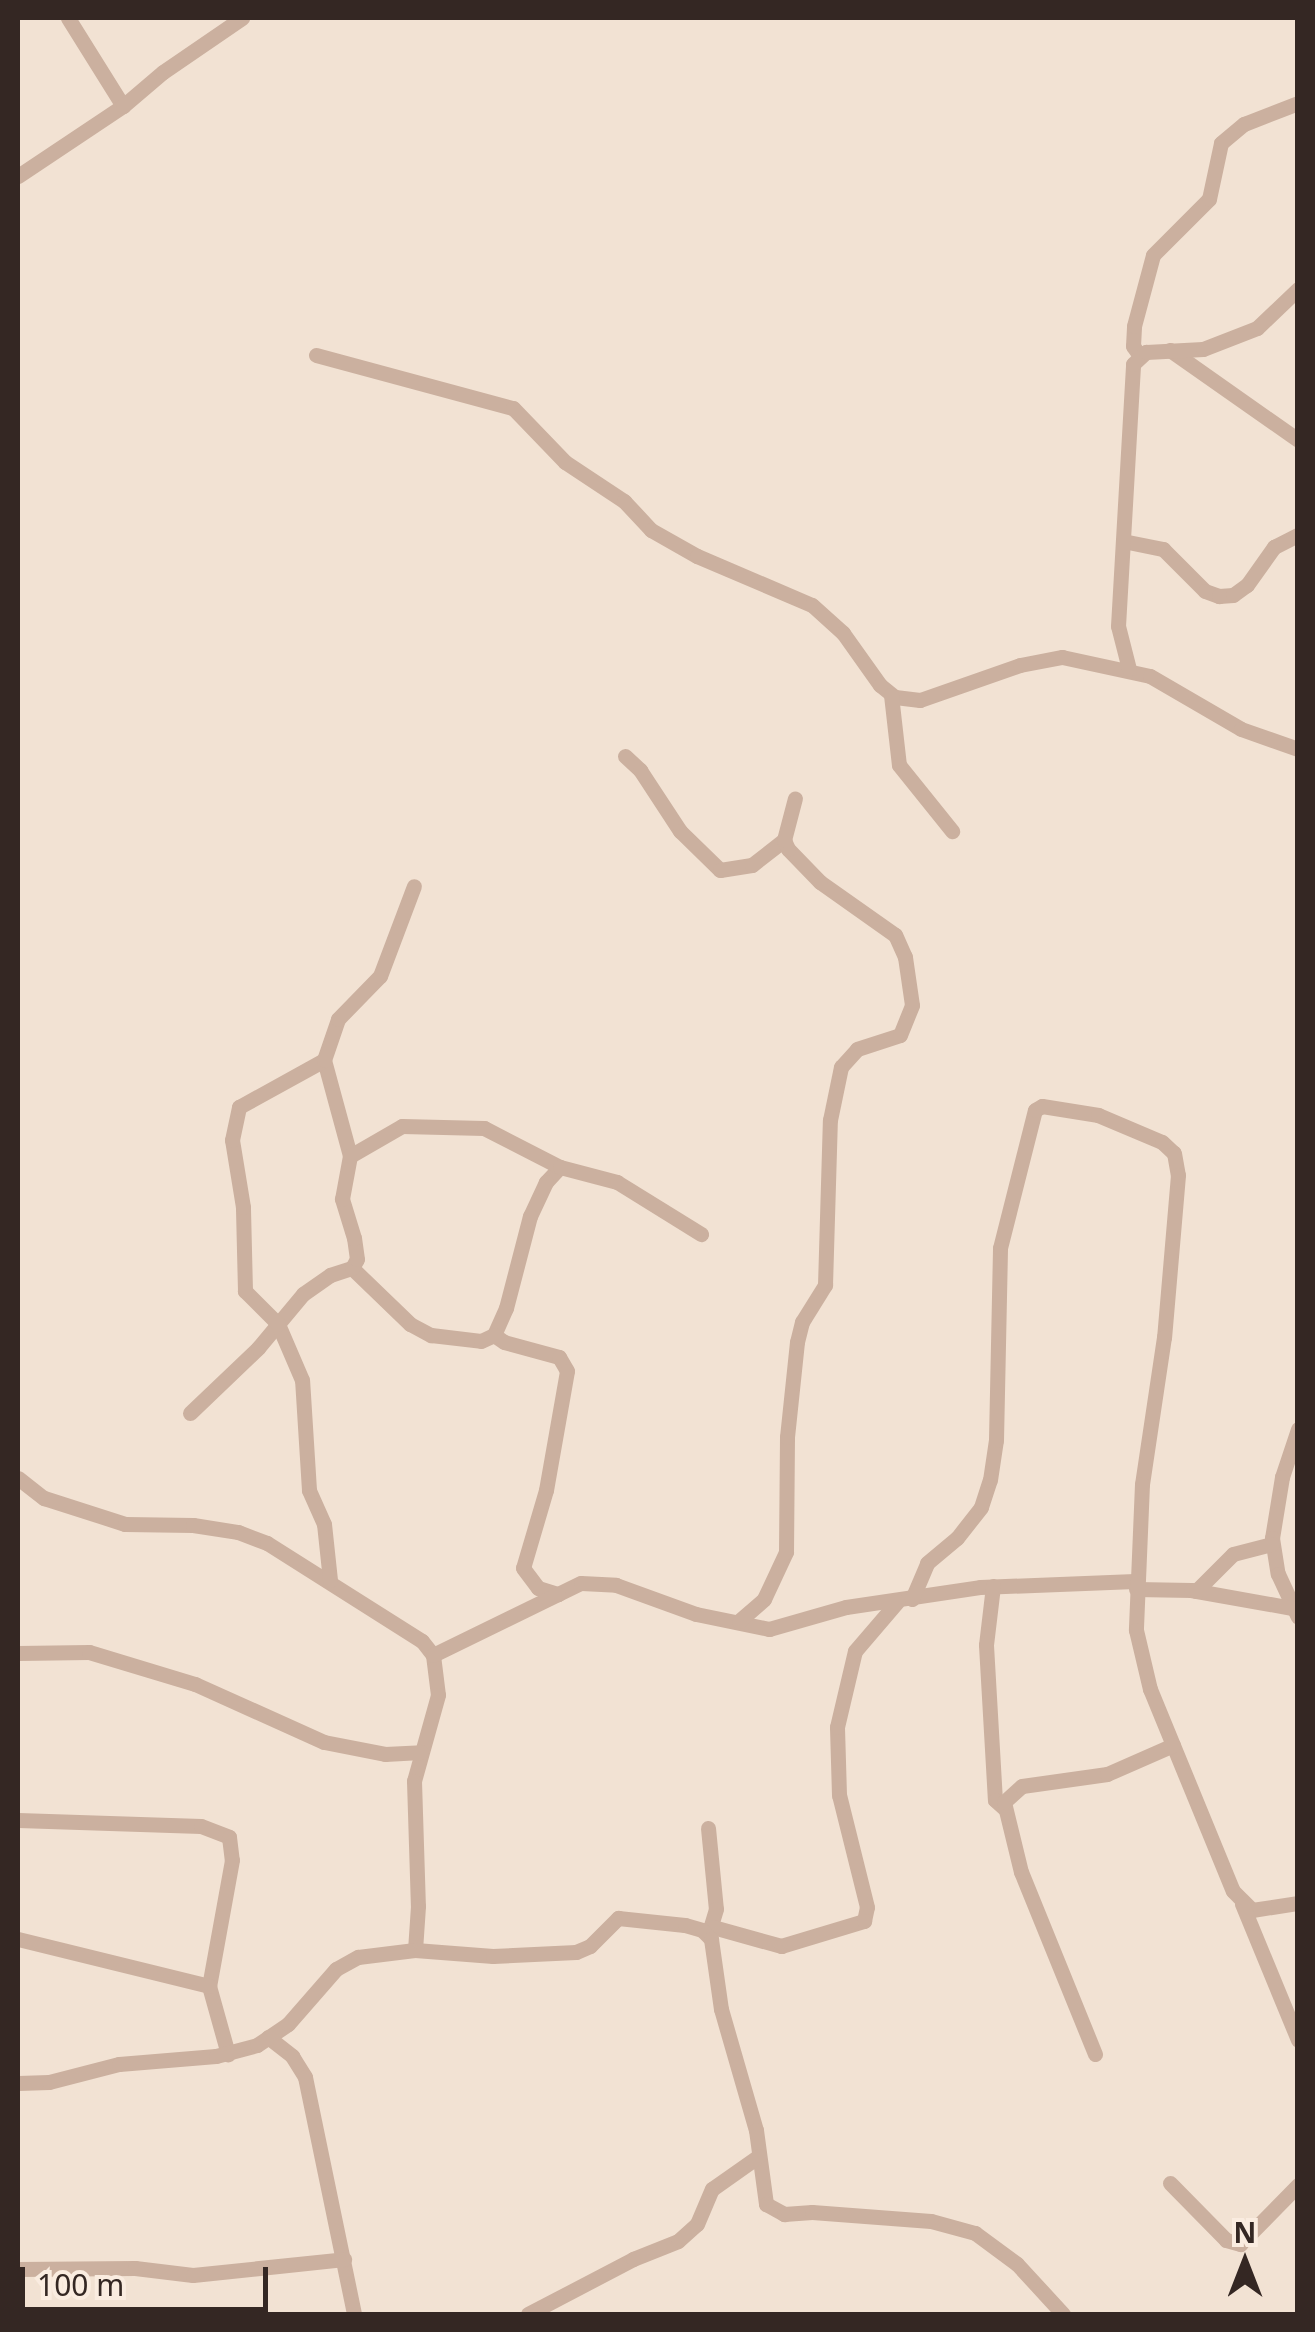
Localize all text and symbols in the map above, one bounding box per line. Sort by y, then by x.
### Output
north arrow [1195,2212,1295,2312]
text: N [1234,2213,1256,2251]
scale bar [25,2247,272,2309]
text: 100 m [37,2264,124,2305]

